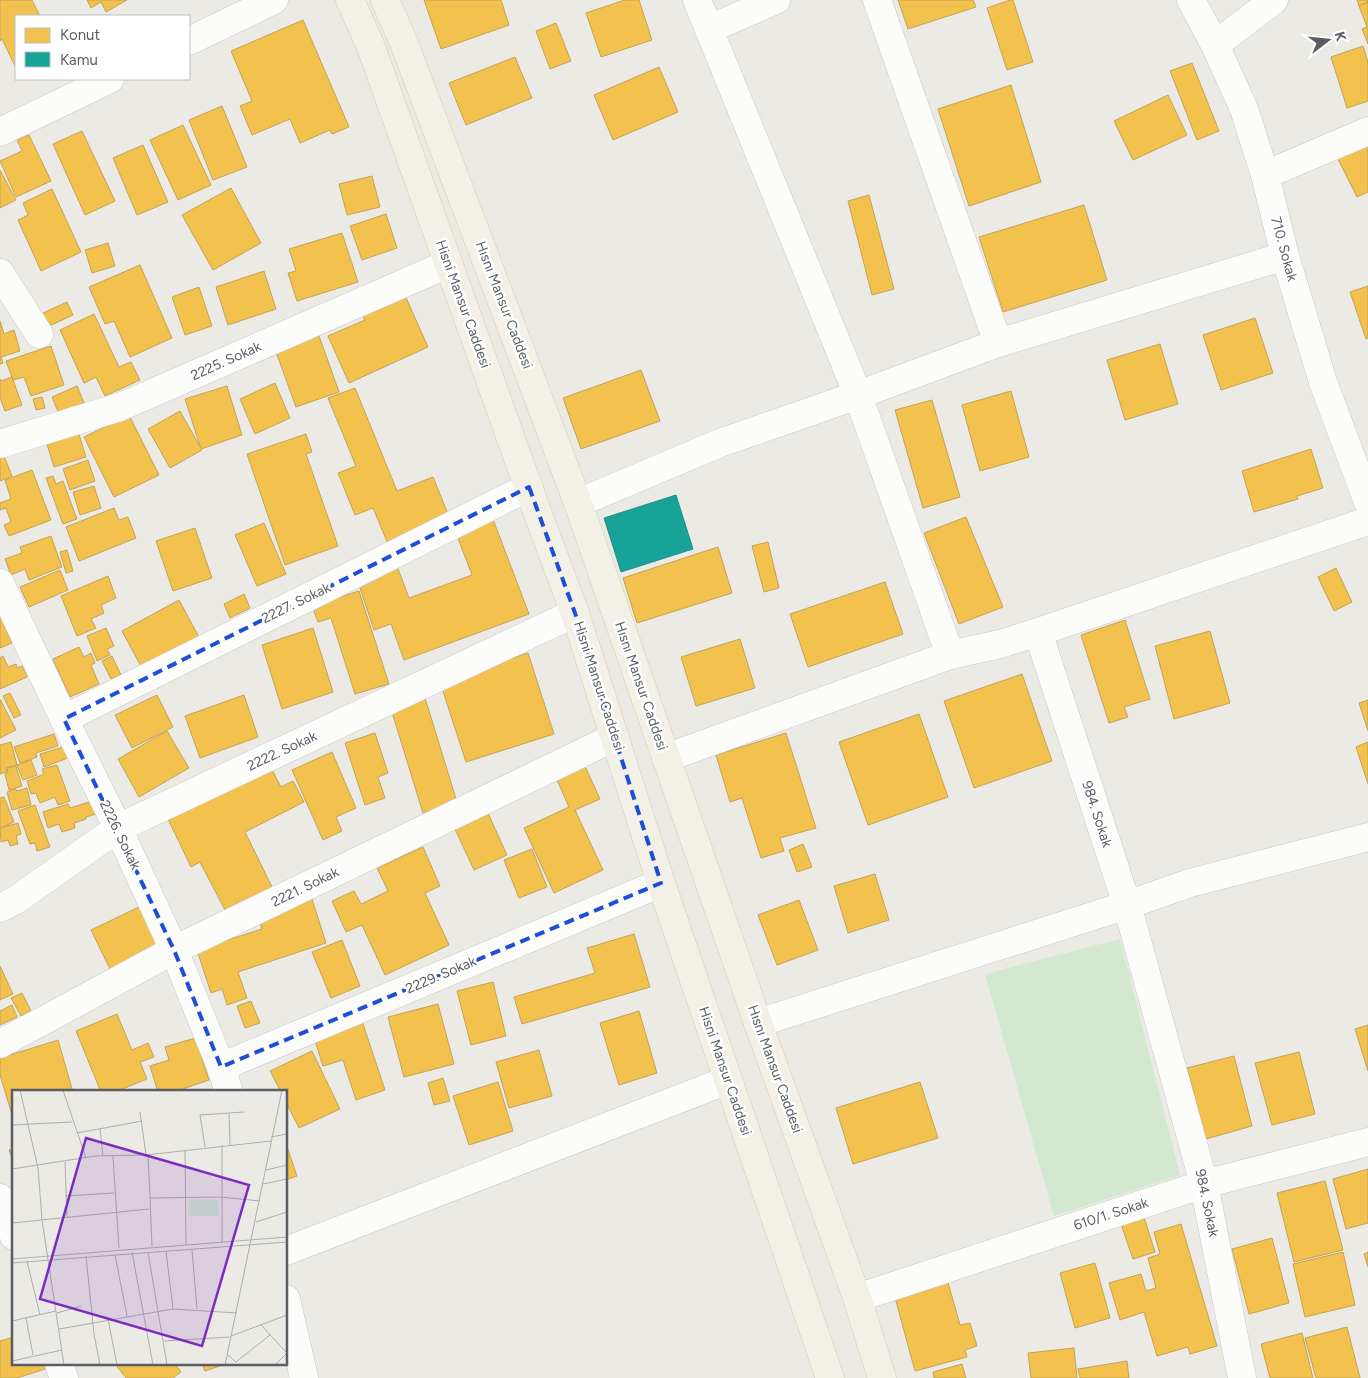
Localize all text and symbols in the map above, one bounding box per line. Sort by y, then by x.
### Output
legend [15,15,190,80]
north arrow [1303,15,1353,65]
text: Konut [60,26,100,44]
text: K [1331,30,1350,44]
text: Kamu [60,51,98,69]
street label: 710. Sokak [1267,215,1301,283]
street label: Hisni Mansur Caddesi [432,238,494,370]
street label: Hısnı Mansur Caddesi [472,239,536,371]
street label: 2225. Sokak [188,338,264,384]
street label: 2227. Sokak [259,579,333,627]
street label: Hisni Mansur Caddesi [570,619,628,753]
street label: Hısnı Mansur Caddesi [611,619,671,753]
street label: 2222. Sokak [244,727,320,775]
street label: 984. Sokak [1078,779,1116,850]
street label: 2226. Sokak [96,798,144,873]
street label: 2221. Sokak [269,863,342,911]
street label: 2229. Sokak [403,952,479,997]
street label: Hısnı Mansur Caddesi [744,1003,806,1135]
street label: Hisni Mansur Caddesi [695,1004,755,1138]
inset map [12,1090,288,1366]
street label: 984. Sokak [1192,1168,1223,1239]
street label: 610/1. Sokak [1071,1194,1151,1234]

